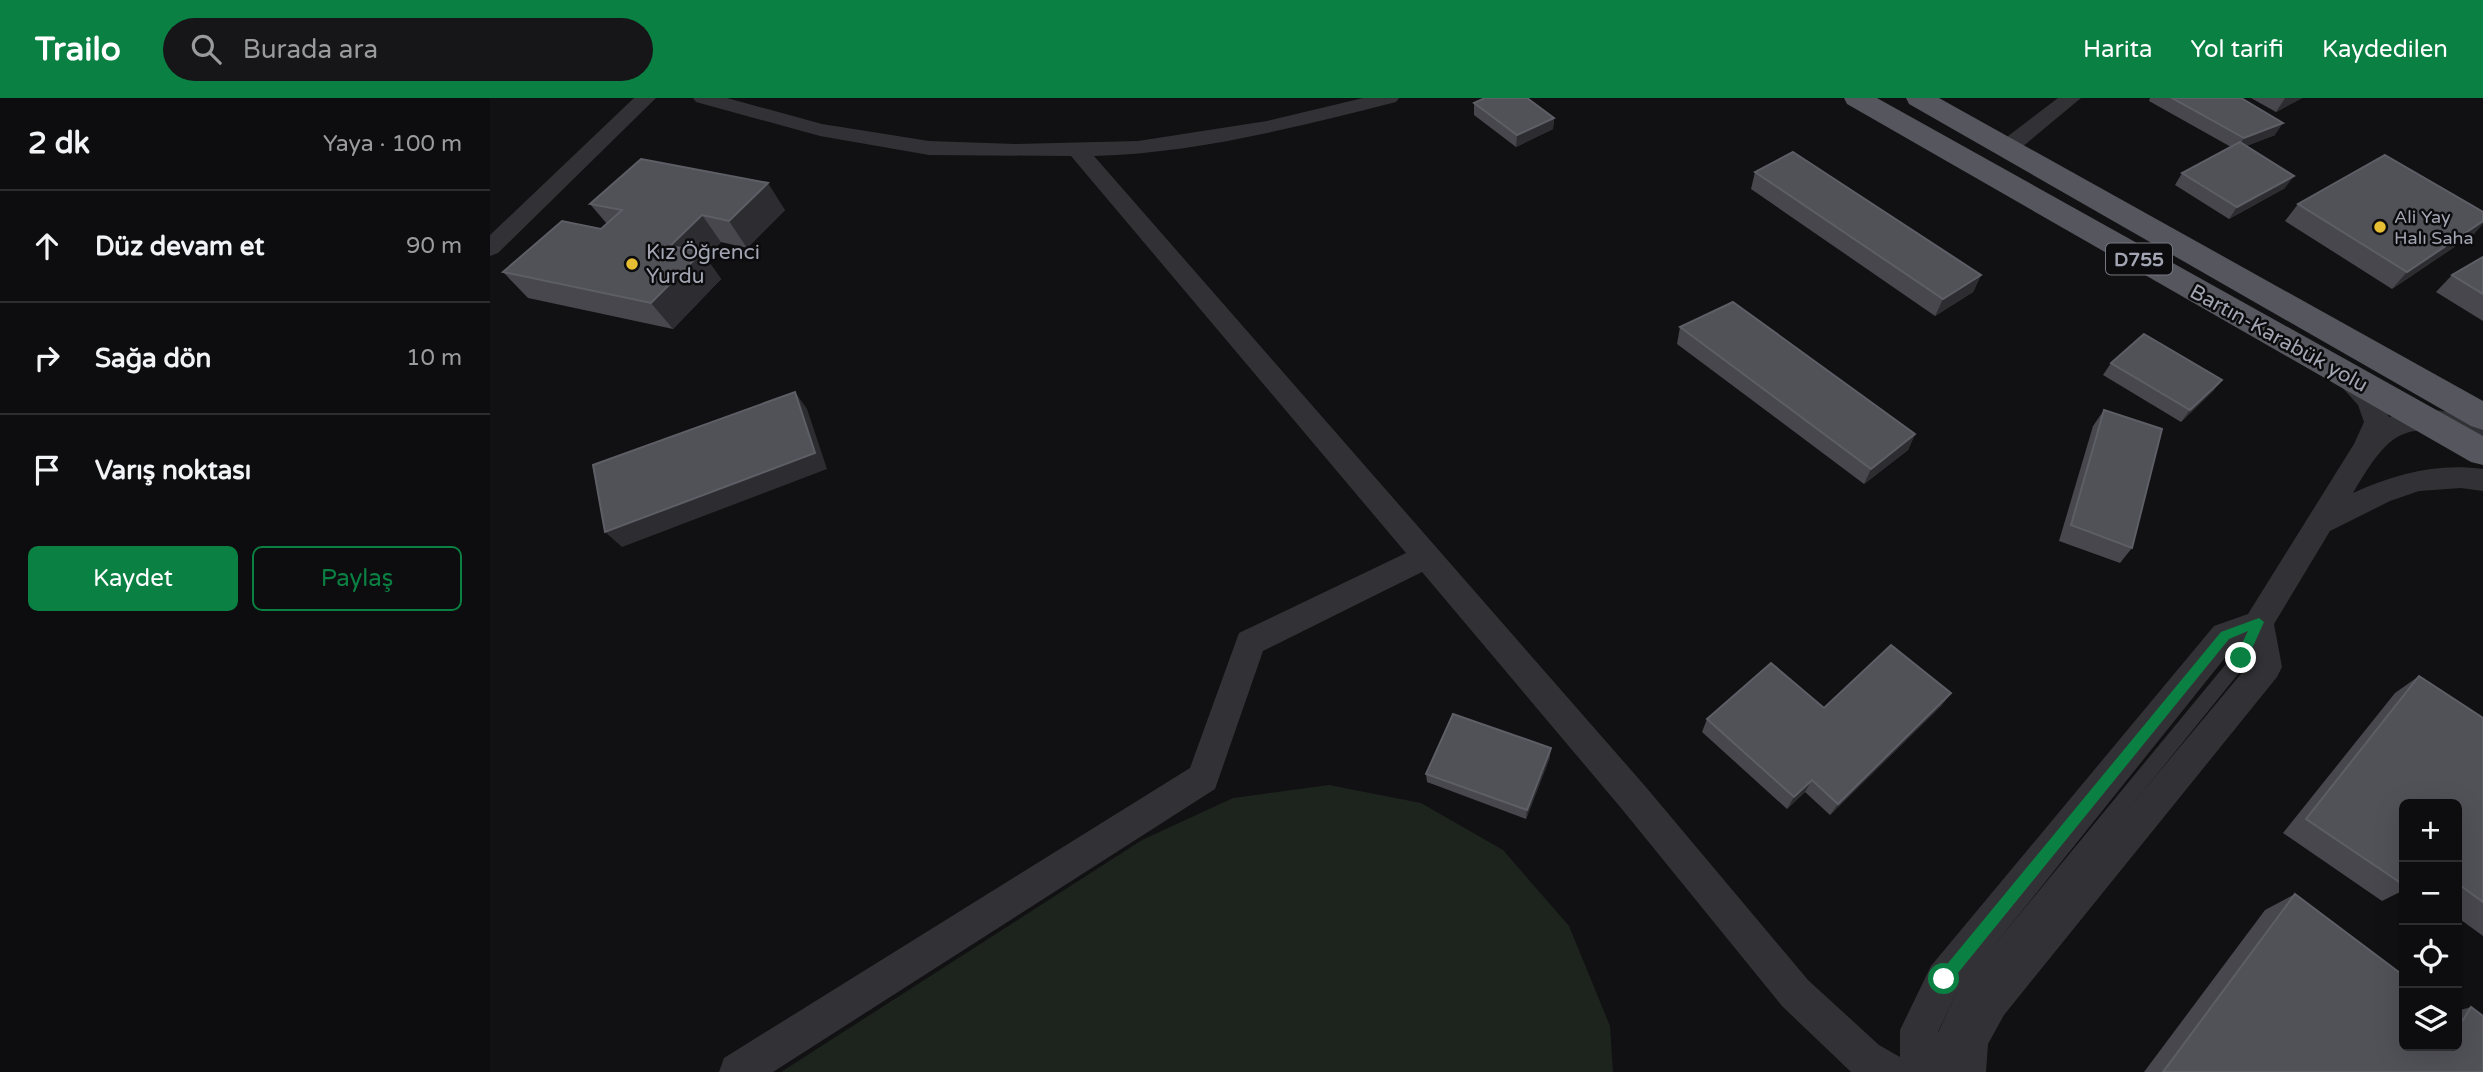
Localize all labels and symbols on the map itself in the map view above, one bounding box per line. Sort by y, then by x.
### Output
place label: Ali Yay Halı Saha [2394,206,2474,249]
marker: Ali Yay Halı Saha [2372,219,2388,235]
place label: Kız Öğrenci Yurdu [646,240,760,289]
road number: D755 [2106,244,2172,274]
marker: Kız Öğrenci Yurdu [624,256,640,272]
street label: Bartın-Karabük yolu [2185,279,2372,398]
route end [2225,642,2256,673]
route start [1928,963,1959,994]

